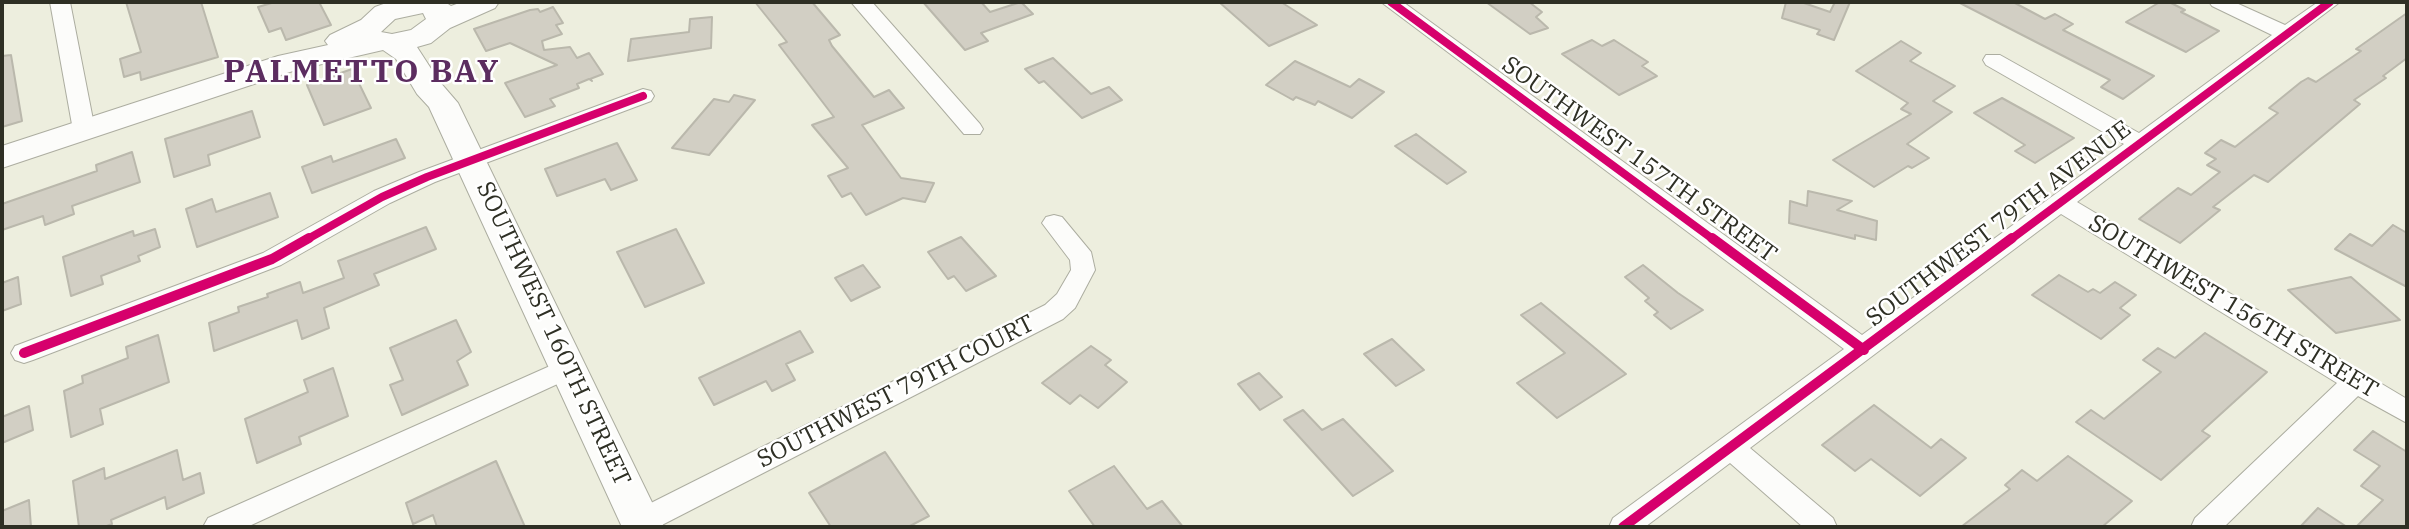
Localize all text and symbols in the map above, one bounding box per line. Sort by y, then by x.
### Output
street label: SOUTHWEST 157TH STREET [1496,51,1782,269]
district label: PALMETTO BAY [225,54,499,92]
street label: SOUTHWEST 79TH AVENUE [1861,115,2137,333]
street label: SOUTHWEST 160TH STREET [470,177,636,491]
street label: SOUTHWEST 156TH STREET [2083,209,2383,405]
street label: SOUTHWEST 79TH COURT [753,309,1039,475]

